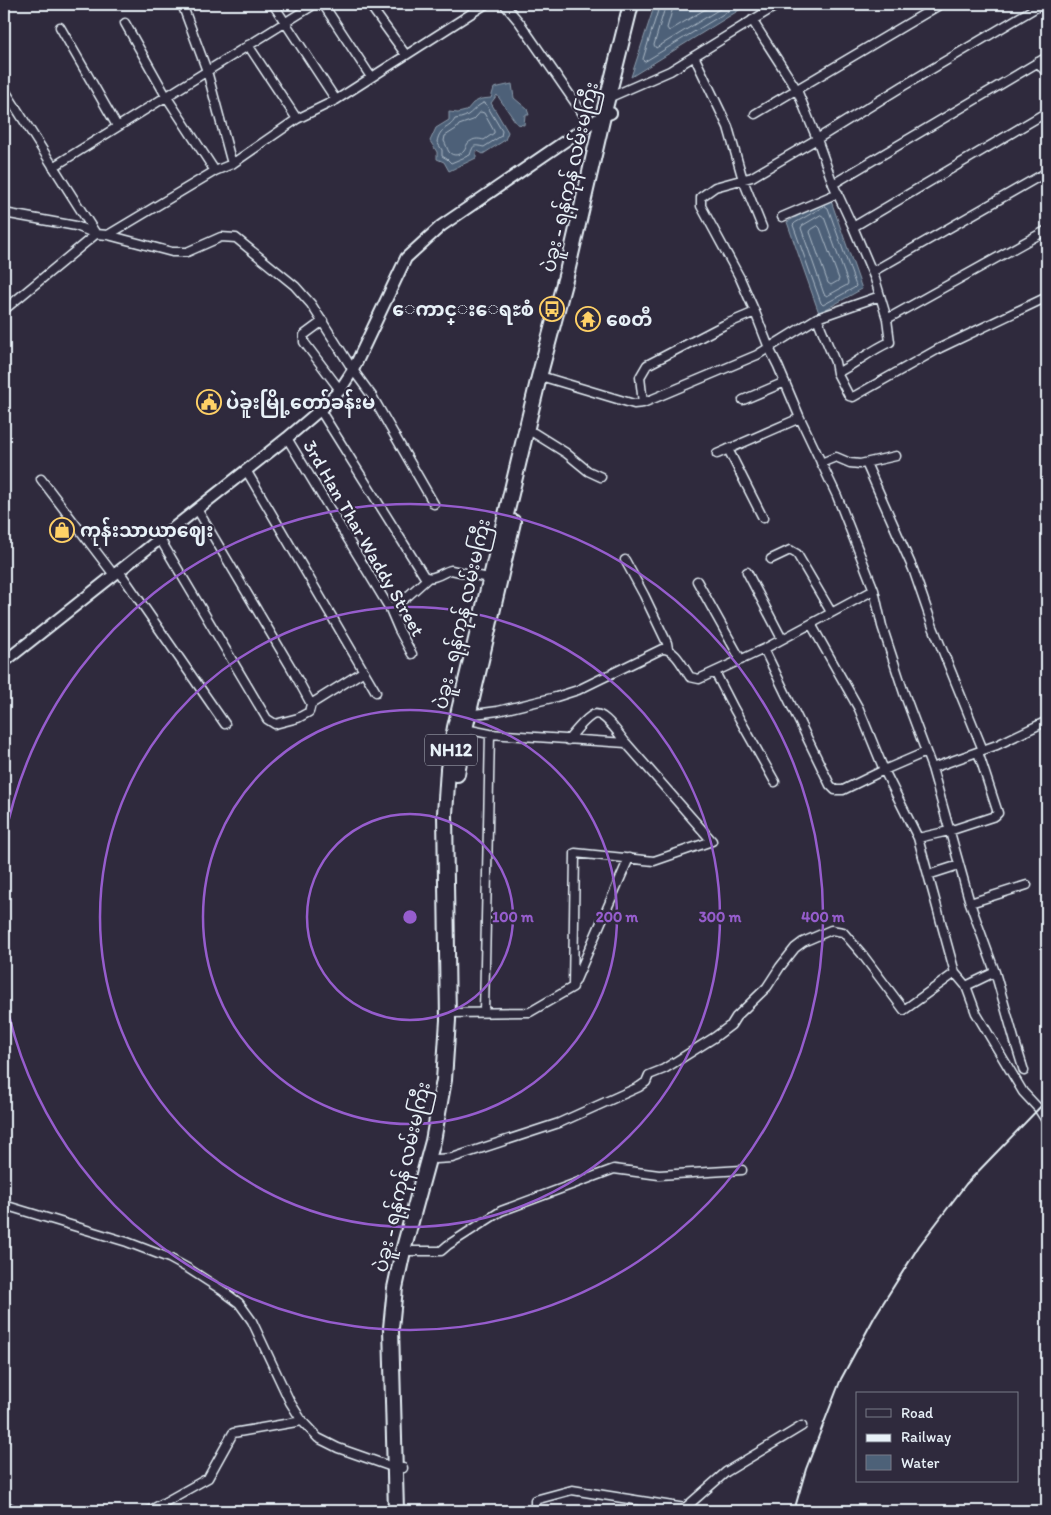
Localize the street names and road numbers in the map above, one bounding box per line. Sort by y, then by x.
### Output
street label: ပဲခူး - ရန်ကုန် လမ်းမကြီး [534,79,608,276]
street label: 3rd Han Thar Waddy Street [298,436,430,640]
street label: ပဲခူး - ရန်ကုန် လမ်းမကြီး [426,516,500,713]
road number: NH12 [425,734,477,766]
street label: ပဲခူး - ရန်ကုန် လမ်းမကြီး [366,1079,440,1276]

